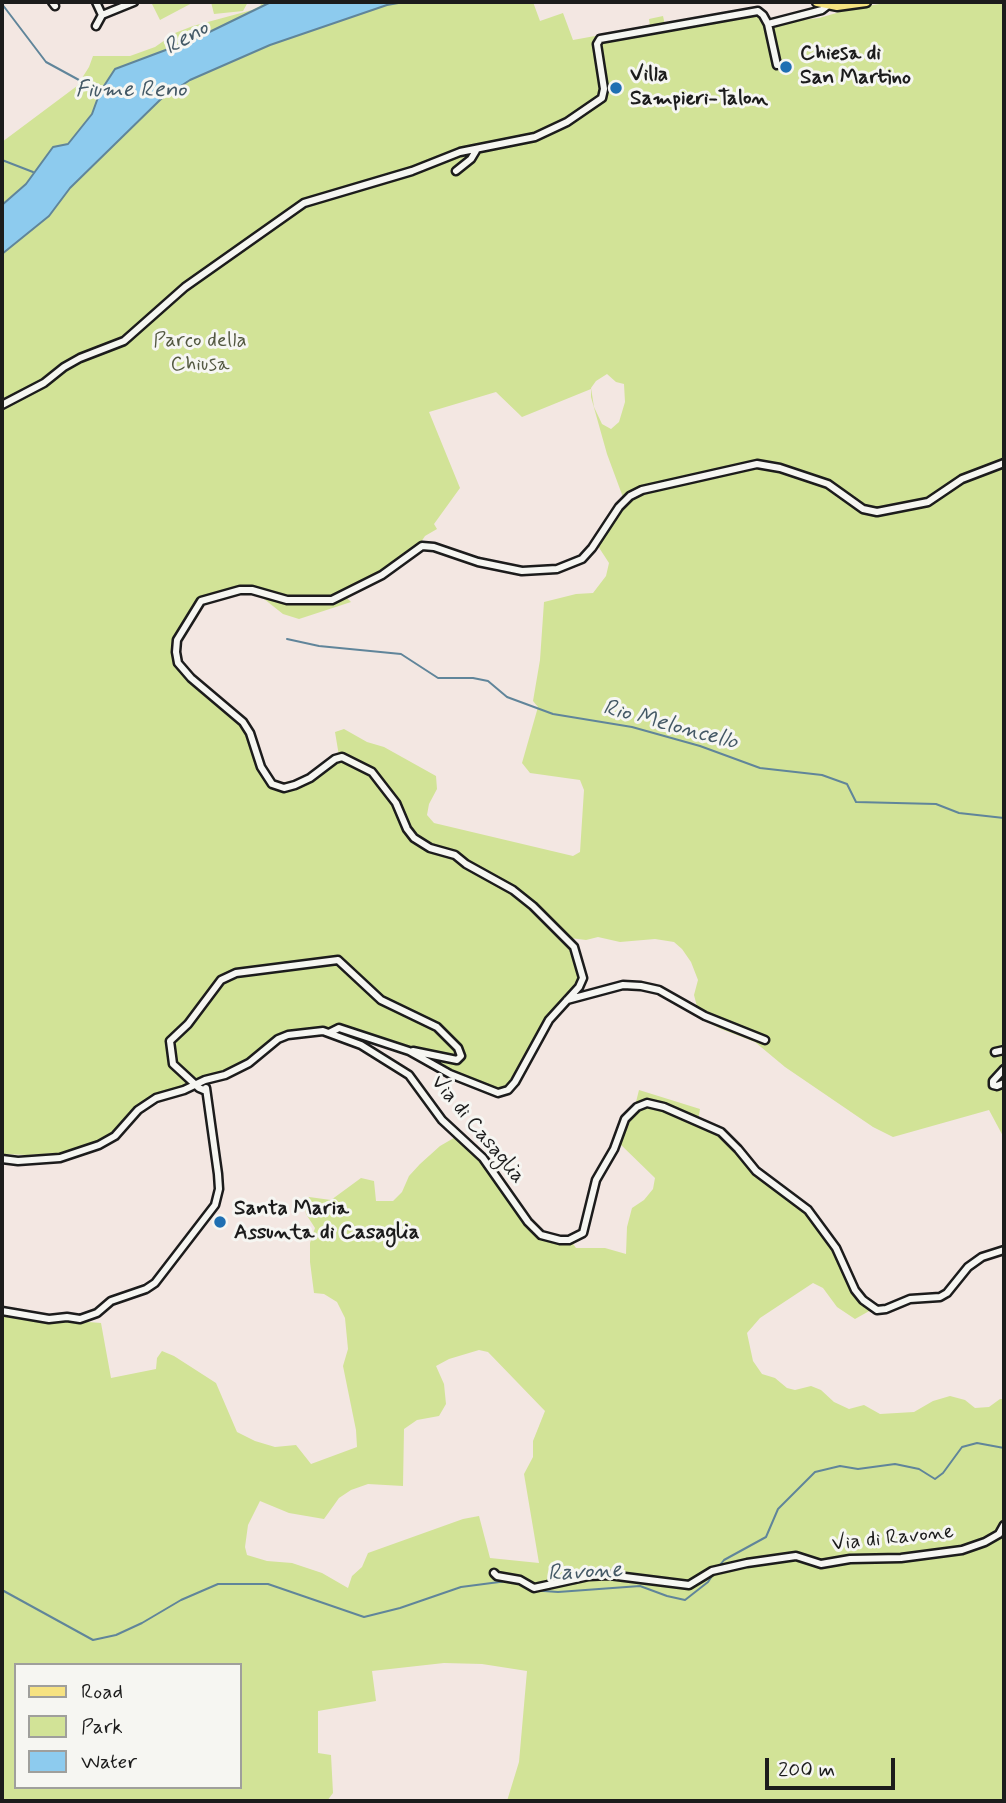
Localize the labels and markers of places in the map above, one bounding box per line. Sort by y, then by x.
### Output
place label: Chiesa di San Martino [800,42,911,92]
marker: Chiesa di San Martino [778,59,794,75]
place label: Villa Sampieri-Talon [630,63,768,113]
marker: Villa Sampieri-Talon [608,80,624,96]
place label: Santa Maria Assunta di Casaglia [234,1197,419,1247]
marker: Santa Maria Assunta di Casaglia [212,1214,228,1230]

